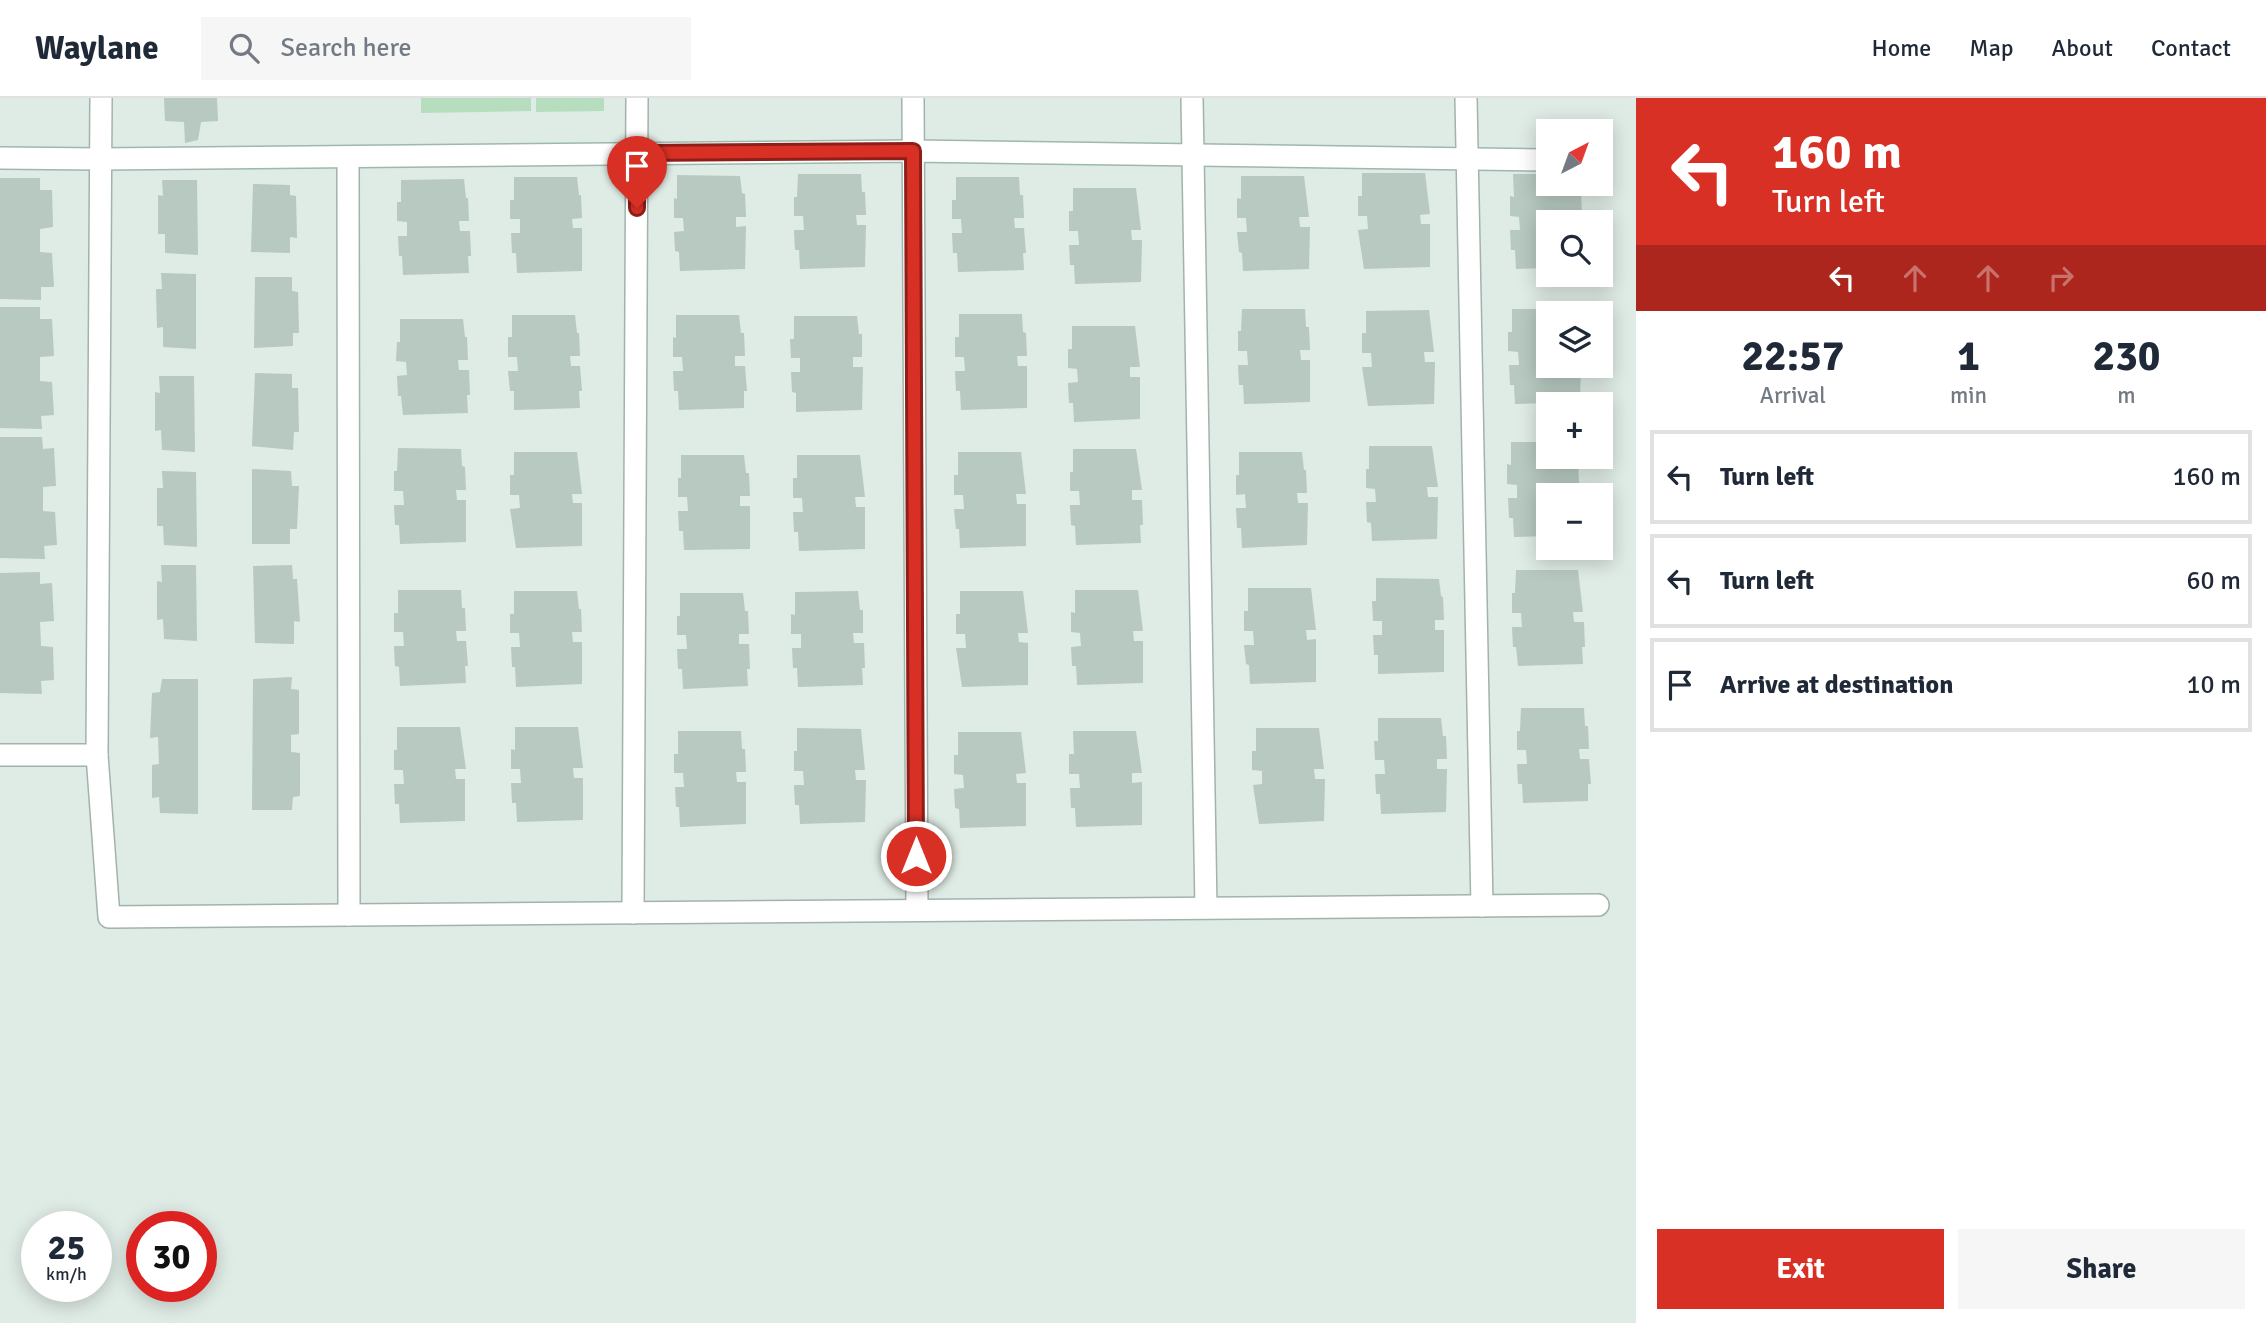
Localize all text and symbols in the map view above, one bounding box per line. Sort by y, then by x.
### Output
search box [201,17,691,80]
text: Waylane [35,28,159,69]
icon: search [225,29,263,67]
text: Search here [281,32,412,64]
text: Home [1871,33,1931,63]
text: Map [1969,33,2014,63]
text: About [2052,33,2113,63]
text: Contact [2151,33,2231,63]
north arrow [1536,119,1614,196]
map controls [1536,119,1613,560]
text: 160 m [1772,122,1902,182]
icon: left [1657,126,1748,217]
pin [607,136,667,208]
icon: arrive [618,147,656,185]
text: Turn left [1772,182,1885,221]
button: search [1536,210,1613,287]
icon: left [1823,259,1861,297]
icon: ahead [1896,259,1934,297]
icon: ahead [1969,259,2007,297]
icon: right [2042,259,2080,297]
button: layers [1536,301,1613,378]
text: 22:57 [1741,331,1845,382]
text: 1 [1957,331,1980,382]
text: 230 [2092,331,2161,382]
text: Arrival [1760,381,1826,410]
text: min [1950,381,1987,410]
text: m [2117,381,2136,410]
button: + [1536,392,1613,469]
icon: left [1661,458,1699,496]
text: Turn left [1720,461,1814,493]
text: 160 m [2172,461,2241,493]
button: − [1536,483,1613,560]
icon: left [1661,562,1699,600]
text: Turn left [1720,565,1814,597]
text: 60 m [2186,565,2241,597]
icon: arrive [1661,666,1699,704]
text: Arrive at destination [1720,669,1953,701]
text: 10 m [2186,669,2241,701]
position arrow [879,819,953,893]
speed limit sign: 30 [126,1211,217,1302]
text: 25 [48,1226,85,1269]
button: Exit [1657,1229,1944,1309]
button: Share [1958,1229,2245,1309]
text: km/h [46,1263,87,1285]

